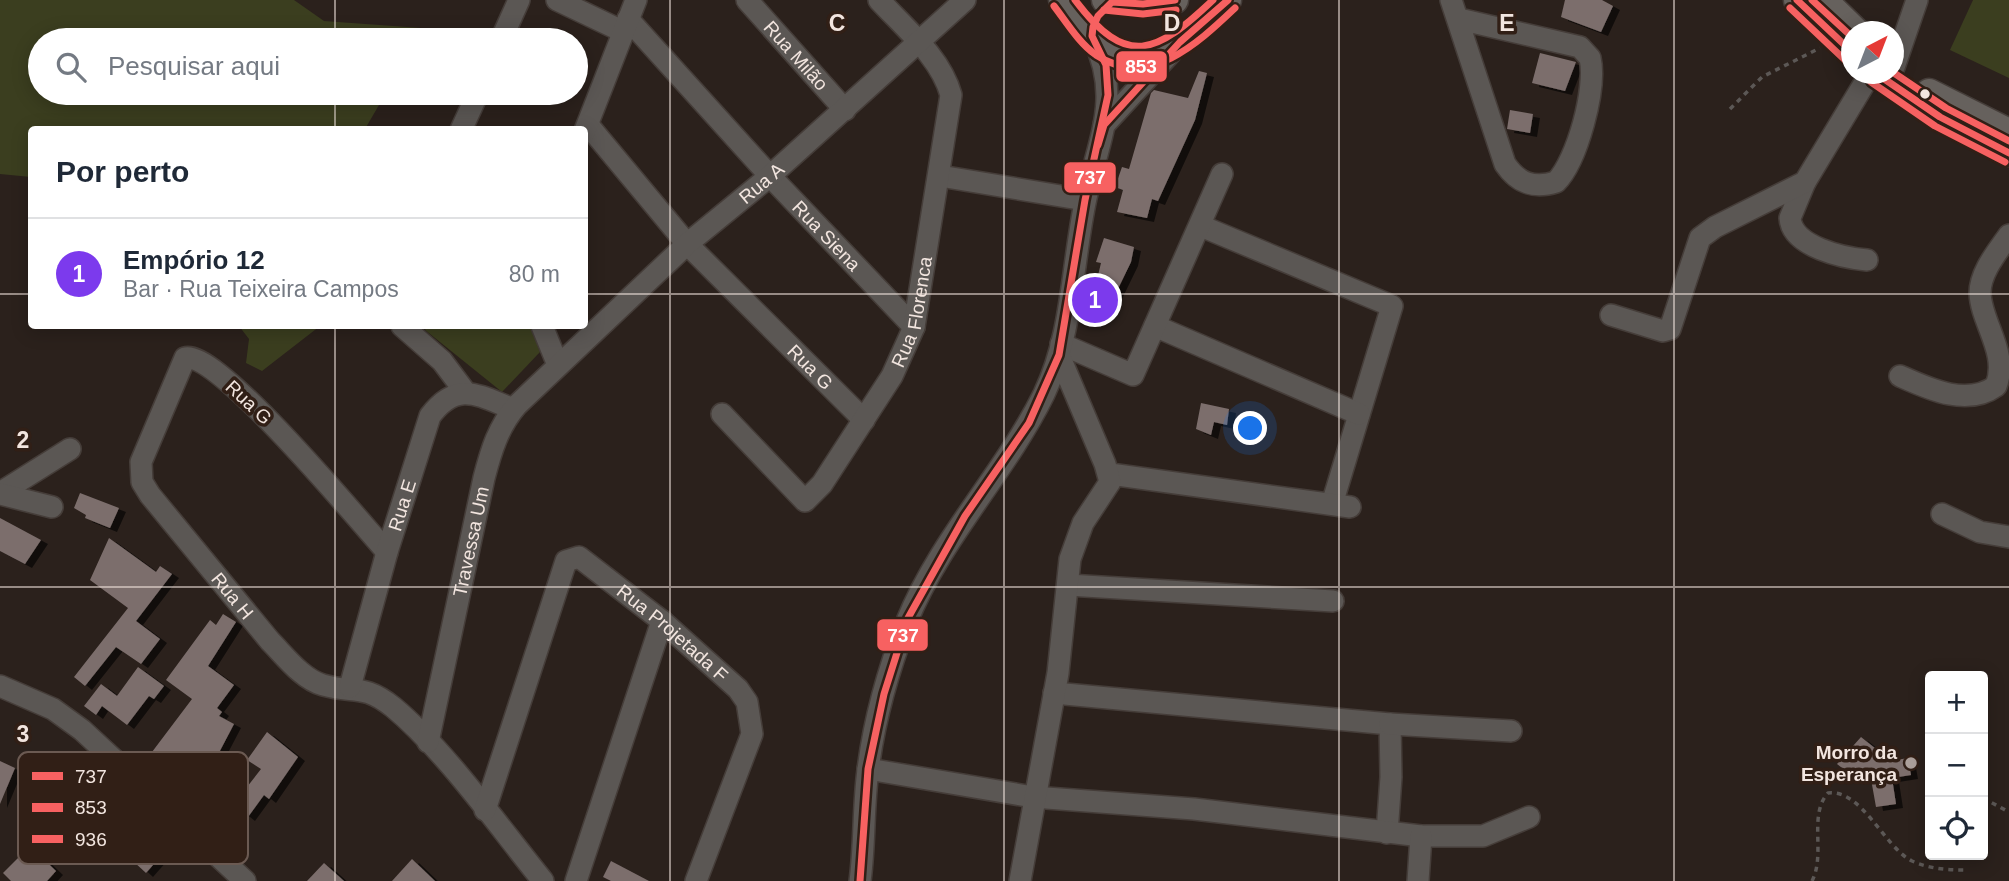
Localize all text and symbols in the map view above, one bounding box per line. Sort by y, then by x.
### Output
text: C [829,10,845,36]
text: D [1164,10,1180,36]
text: E [1499,10,1515,36]
street label: Rua Milão [760,17,832,95]
north arrow [1841,21,1904,84]
search box [28,28,588,105]
icon: search [52,48,90,86]
line badge: 853 [1115,50,1168,83]
text: Pesquisar aqui [108,51,280,81]
text: 853 [1125,56,1157,77]
unlabelled marker [1918,87,1932,101]
text: Por perto [56,155,189,188]
street label: Rua A [735,159,789,208]
line badge: 737 [1063,161,1117,194]
text: 737 [1074,167,1106,188]
street label: Rua Siena [788,197,865,276]
text: Empório 12 [123,245,265,275]
street label: Rua Florenca [887,255,936,371]
text: 1 [73,261,85,287]
text: 80 m [509,261,560,287]
pin: 1 [1072,274,1118,326]
text: Bar · Rua Teixeira Campos [123,276,399,302]
street label: Rua G [783,340,837,394]
street label: Rua G [221,376,276,429]
your location [1233,411,1267,445]
text: 2 [17,427,29,453]
street label: Rua E [384,477,420,534]
street label: Travessa Um [449,484,493,599]
street label: Rua H [207,568,258,623]
street label: Rua Projetada F [613,580,732,686]
line badge: 737 [876,618,929,652]
text: 737 [887,625,919,646]
map controls [1925,671,1988,860]
button: + [1925,671,1988,734]
text: 3 [17,721,29,747]
button: − [1925,734,1988,797]
place label: Morro da Esperança [1801,742,1897,785]
legend [18,752,248,864]
marker: Morro da Esperança [1903,755,1919,771]
text: 737 [75,766,107,787]
text: 853 [75,797,107,818]
button: locate [1925,797,1988,860]
text: 936 [75,829,107,850]

